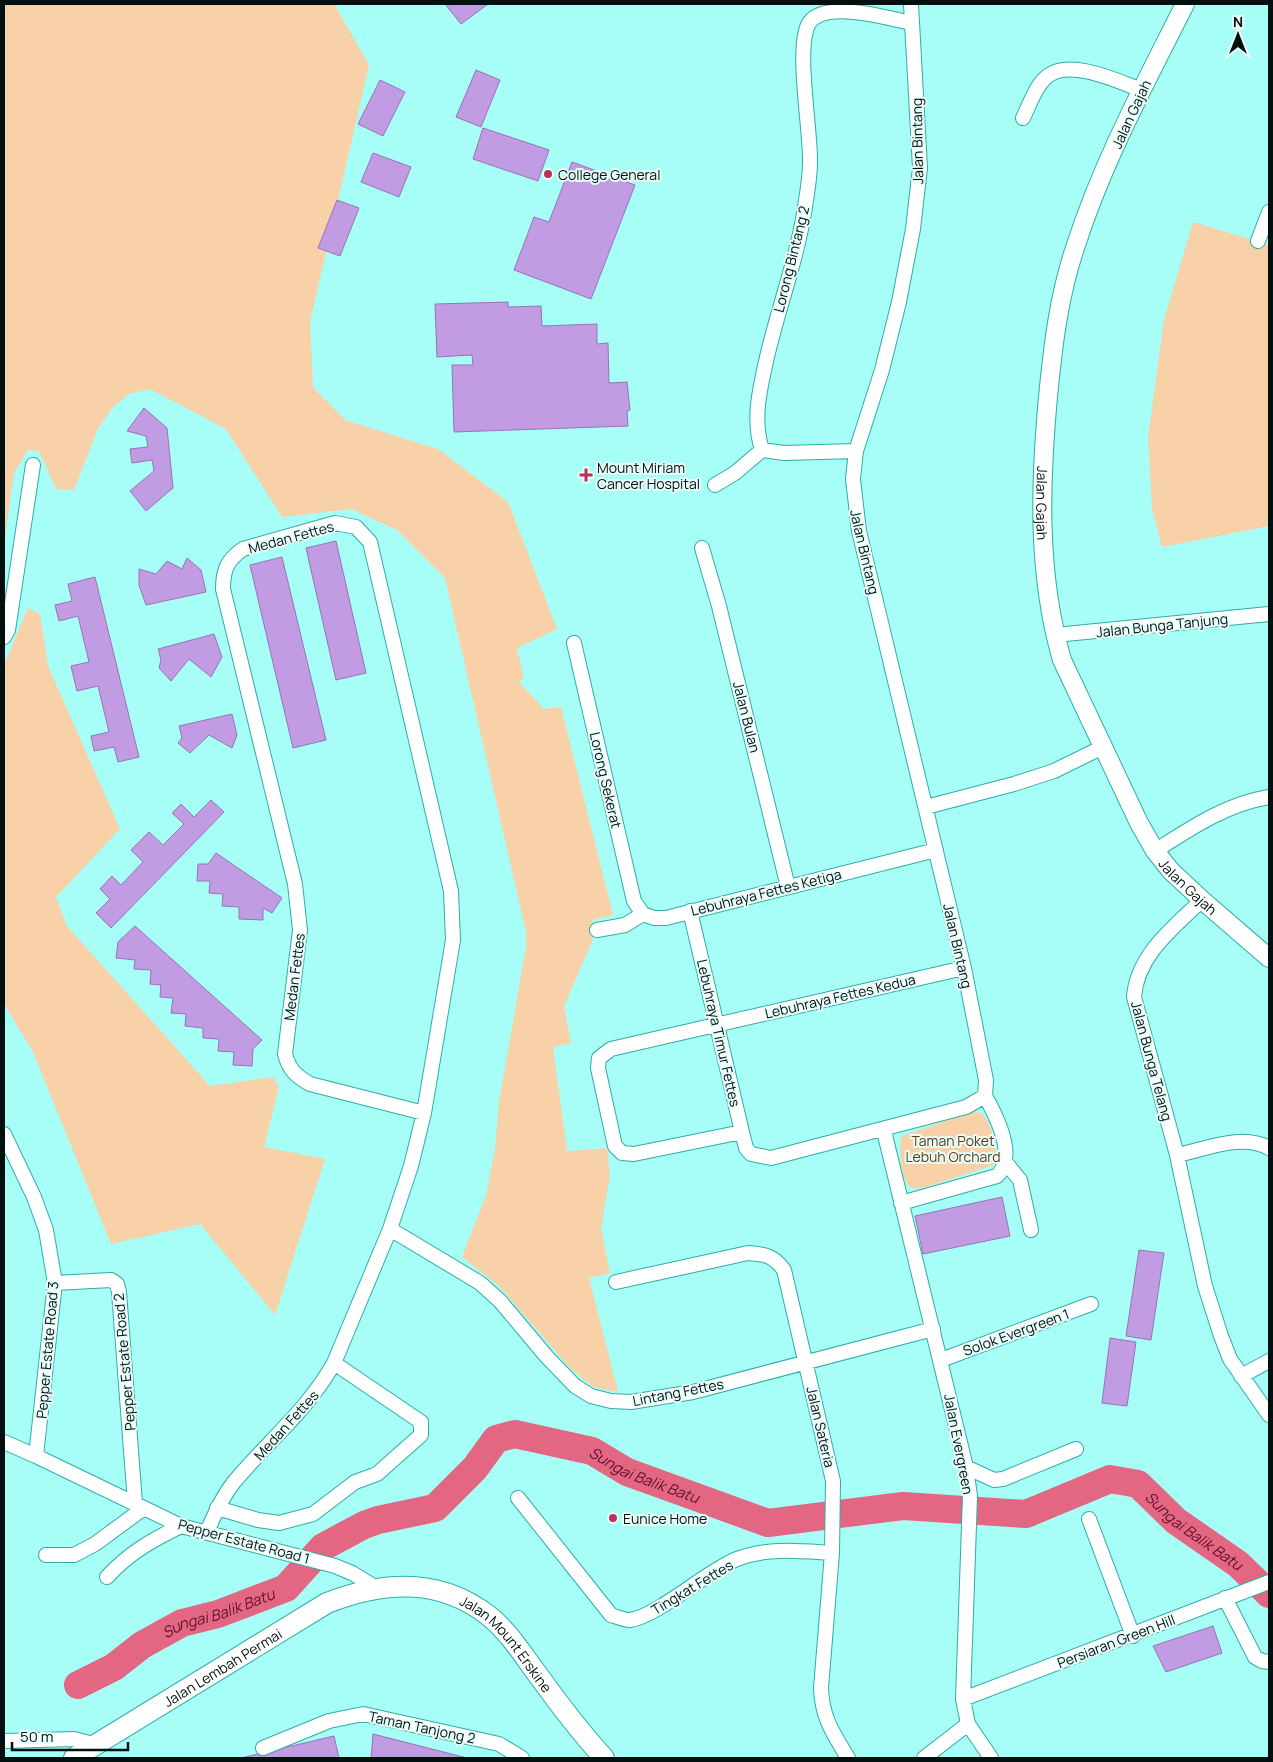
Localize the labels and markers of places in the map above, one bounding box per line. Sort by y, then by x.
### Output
place label: College General [558,165,660,184]
marker: College General [542,168,554,180]
place label: Mount Miriam Cancer Hospital [597,458,700,493]
marker: Mount Miriam Cancer Hospital [579,468,593,482]
place label: Eunice Home [623,1509,707,1528]
marker: Eunice Home [607,1512,619,1524]

